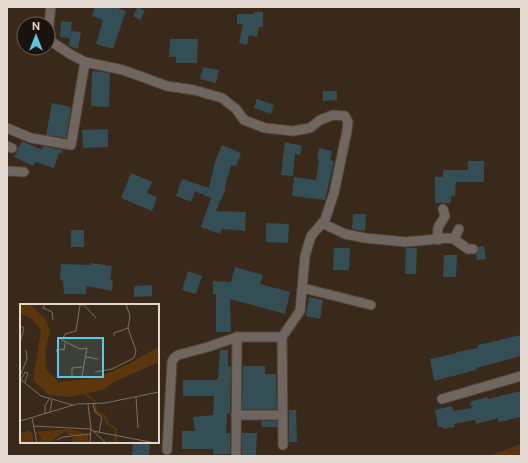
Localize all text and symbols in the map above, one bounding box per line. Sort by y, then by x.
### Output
north arrow [16,16,56,56]
text: N [32,19,40,33]
inset map [20,304,159,443]

